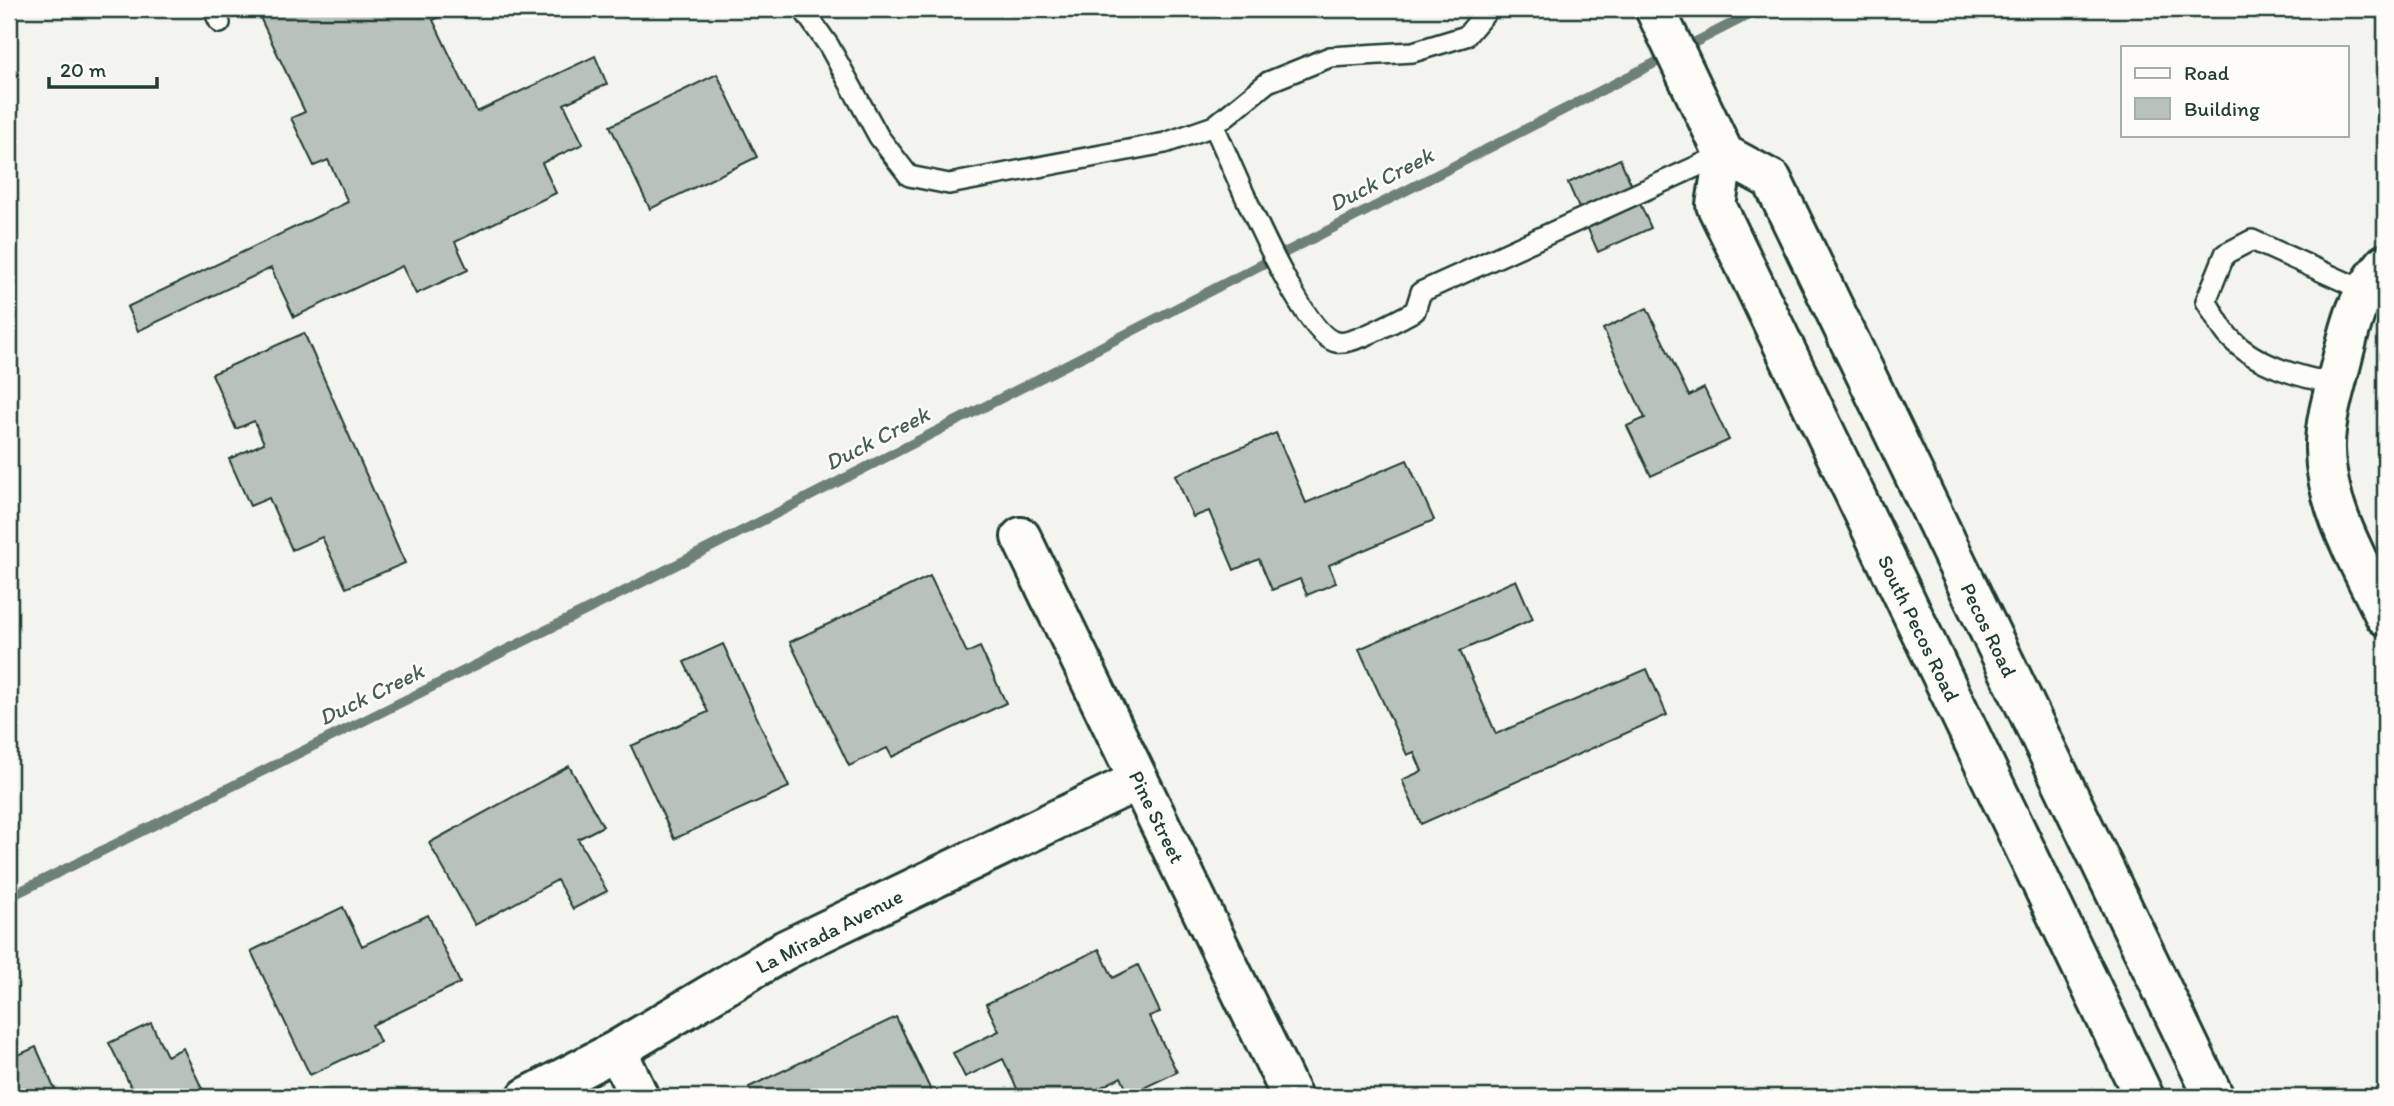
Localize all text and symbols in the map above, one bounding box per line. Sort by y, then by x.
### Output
scale bar [49,46,158,90]
legend [2121,46,2348,136]
text: 20 m [60,57,107,82]
text: Road [2184,60,2230,85]
text: Building [2184,96,2260,121]
water label: Duck Creek [1324,140,1439,217]
water label: Duck Creek [820,399,935,476]
street label: South Pecos Road [1873,551,1965,705]
street label: Pecos Road [1955,579,2023,682]
water label: Duck Creek [314,656,429,731]
street label: Pine Street [1124,767,1190,867]
street label: La Mirada Avenue [751,883,907,979]

